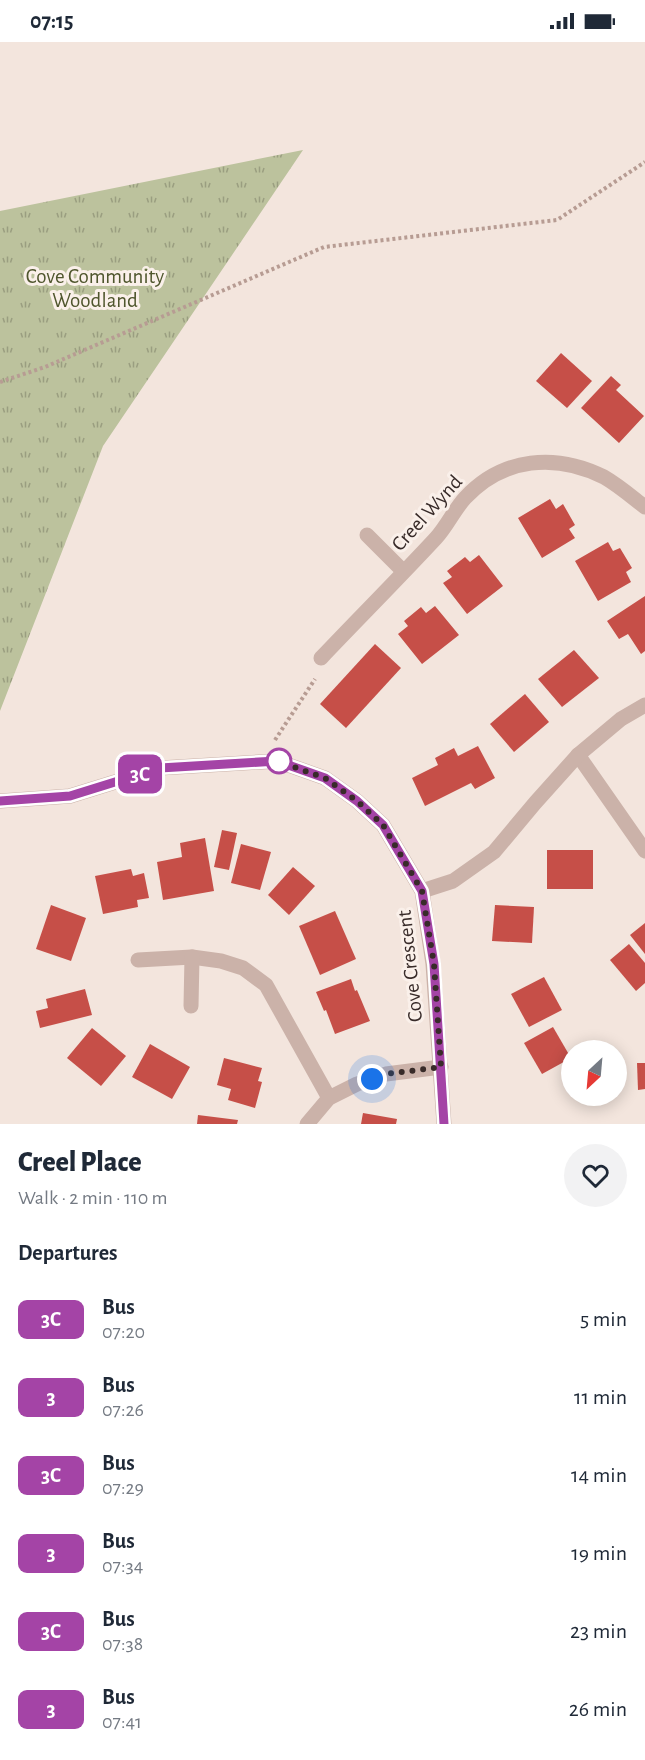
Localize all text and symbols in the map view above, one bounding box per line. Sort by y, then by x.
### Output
text: 07:15 [30,10,73,32]
park label: Cove Community Woodland [26,266,164,311]
street label: Creel Wynd [388,471,466,555]
unlabelled marker [266,748,292,774]
line badge: 3C [113,754,167,794]
text: 3C [130,764,150,785]
street label: Cove Crescent [394,909,426,1023]
north arrow [561,1040,627,1106]
map controls [561,1040,627,1106]
your location [357,1064,387,1094]
button: heart [564,1144,627,1207]
text: Creel Place [18,1149,142,1177]
text: Walk · 2 min · 110 m [18,1188,168,1208]
text: Departures [18,1242,118,1264]
text: Bus [102,1296,135,1318]
text: 5 min [580,1308,627,1330]
text: 3C [41,1309,61,1330]
text: 07:20 [102,1322,145,1342]
text: Bus [102,1374,135,1396]
text: 11 min [574,1386,627,1408]
text: 3 [46,1387,56,1408]
text: 07:26 [102,1400,144,1420]
text: Bus [102,1452,135,1474]
text: 14 min [571,1464,627,1486]
text: 3C [41,1465,61,1486]
text: 07:29 [102,1478,144,1498]
text: Bus [102,1530,135,1552]
text: 19 min [571,1542,627,1564]
text: 3 [46,1543,56,1564]
text: 07:34 [102,1556,143,1576]
text: Bus [102,1608,135,1630]
text: 23 min [570,1620,627,1642]
text: 3C [41,1621,61,1642]
text: 07:38 [102,1634,143,1654]
text: Bus [102,1686,135,1708]
text: 26 min [569,1698,627,1720]
text: 3 [46,1699,56,1720]
text: 07:41 [102,1712,142,1732]

